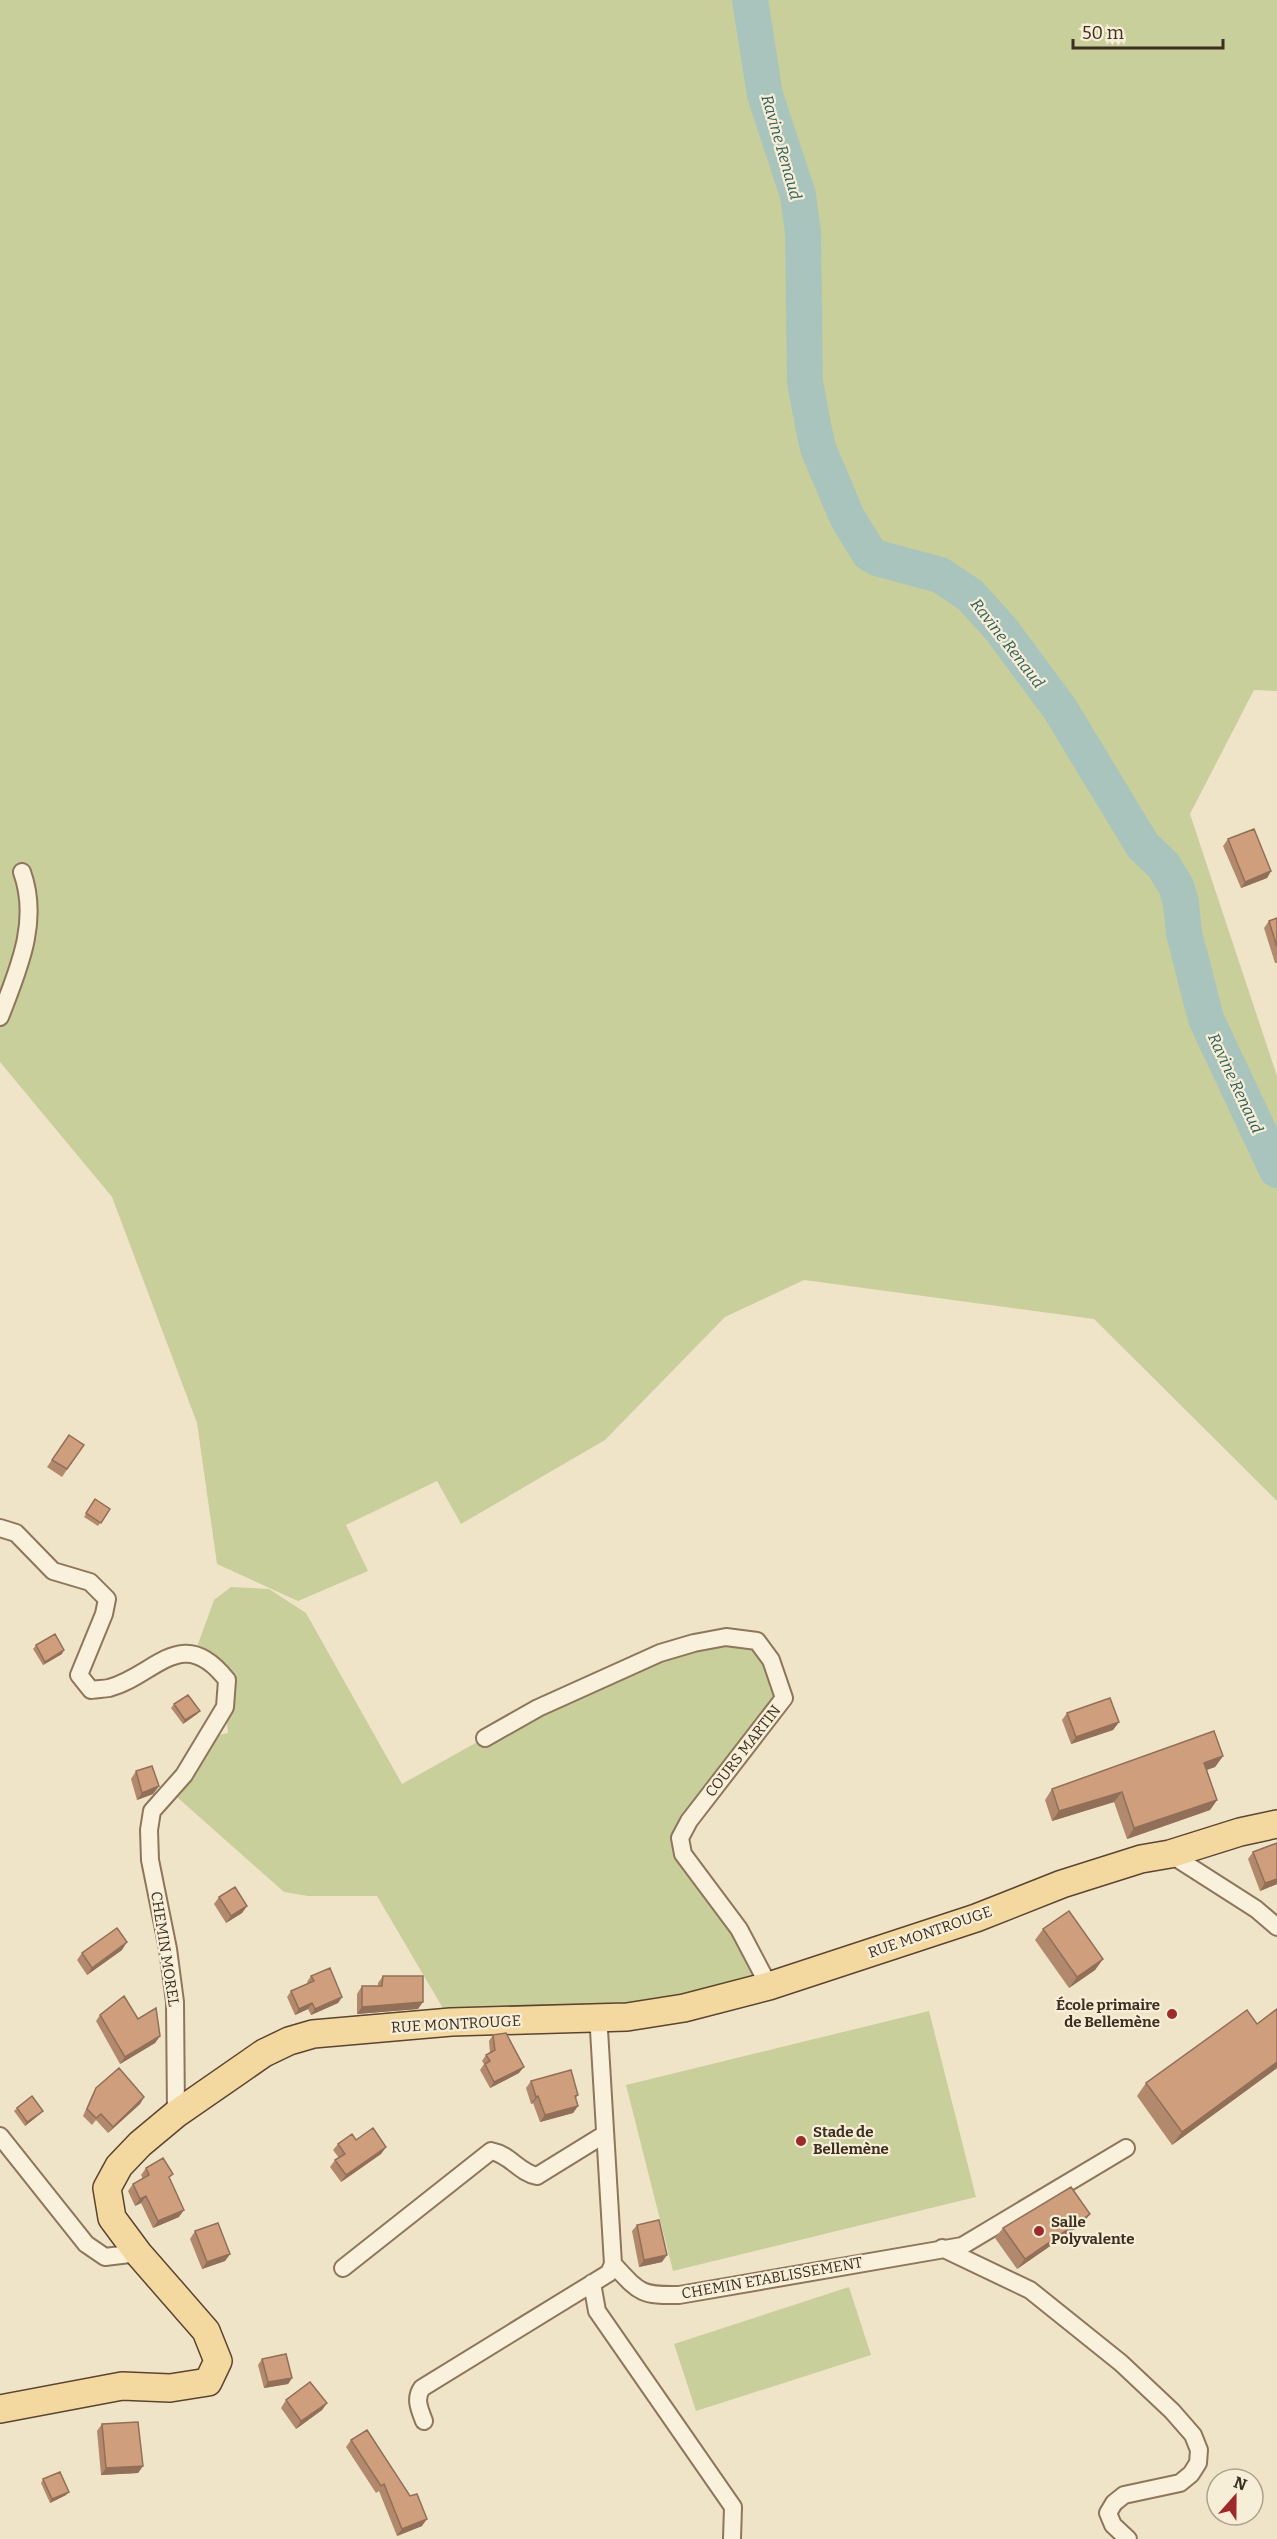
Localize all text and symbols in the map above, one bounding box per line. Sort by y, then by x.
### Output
scale bar [1073,12,1223,50]
text: 50 m [1082,22,1124,44]
water label: Ravine Renaud [757,92,806,202]
water label: Ravine Renaud [967,595,1048,692]
water label: Ravine Renaud [1204,1030,1267,1136]
street label: COURS MARTIN [702,1701,785,1801]
street label: CHEMIN MOREL [147,1890,183,2008]
street label: RUE MONTROUGE [866,1902,994,1962]
place label: École primaire de Bellemène [1056,1996,1160,2031]
marker: École primaire de Bellemène [1165,2007,1179,2021]
street label: RUE MONTROUGE [391,2012,521,2036]
place label: Stade de Bellemène [813,2123,889,2158]
marker: Stade de Bellemène [794,2134,808,2148]
place label: Salle Polyvalente [1051,2213,1134,2248]
marker: Salle Polyvalente [1032,2224,1046,2238]
street label: CHEMIN ETABLISSEMENT [680,2253,864,2303]
north arrow [1205,2467,1265,2527]
text: N [1231,2472,1249,2495]

